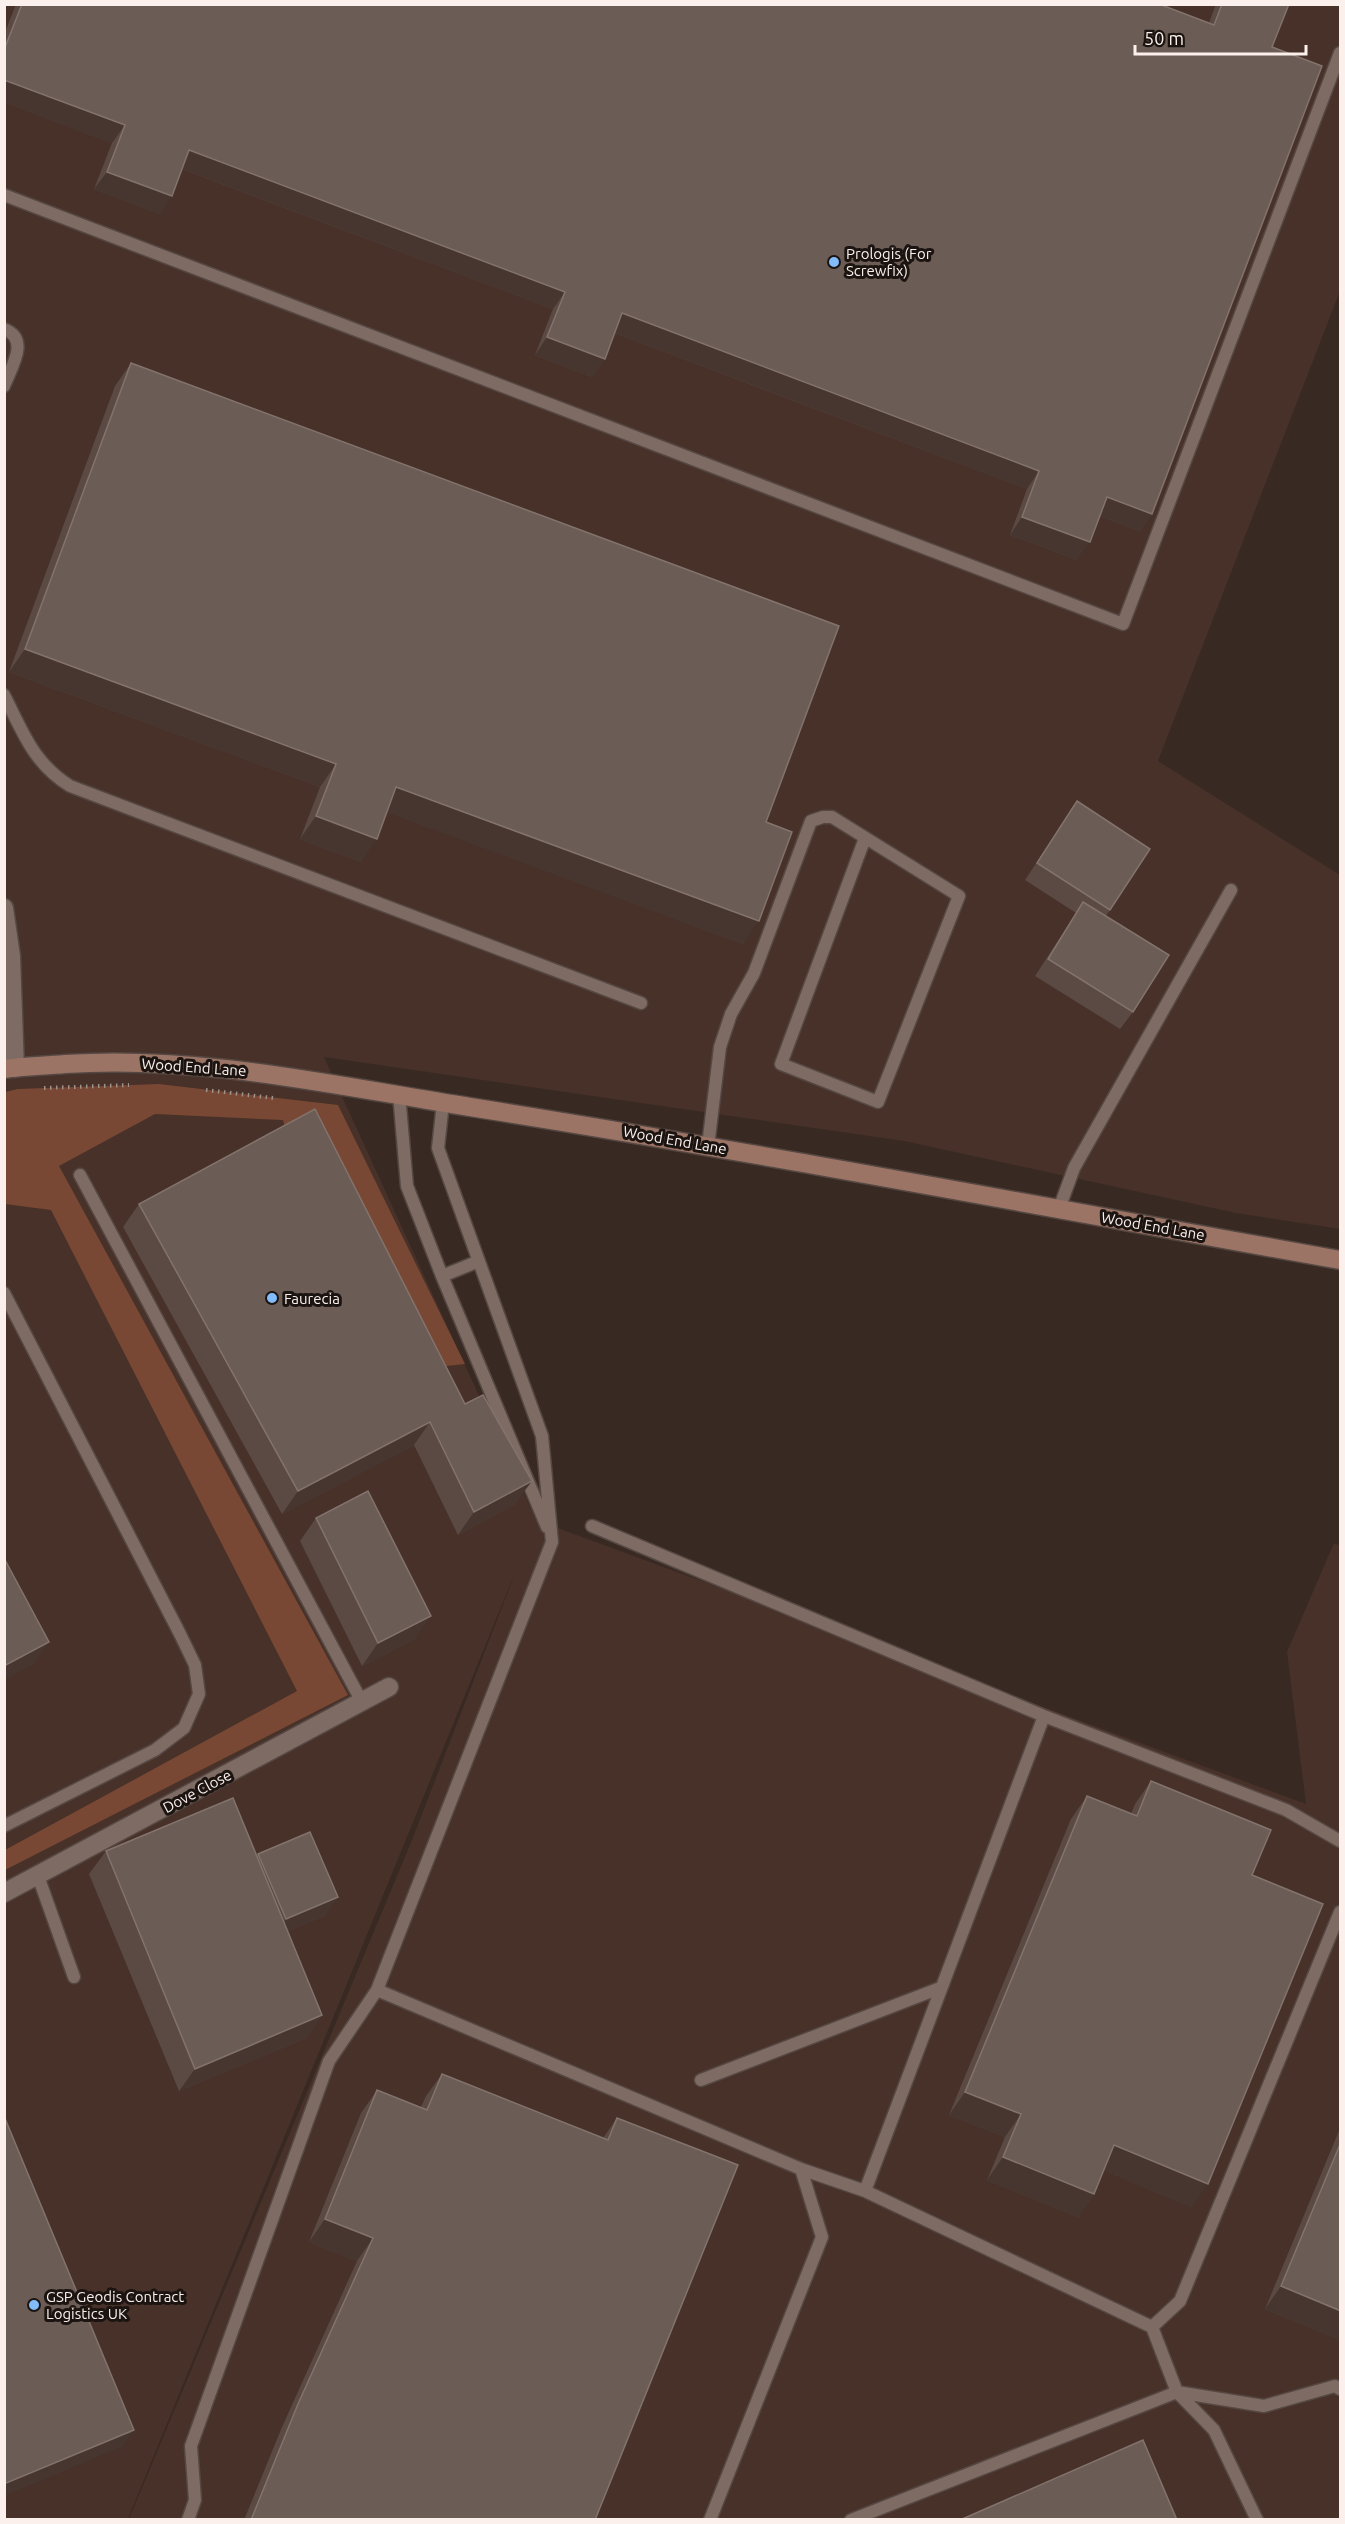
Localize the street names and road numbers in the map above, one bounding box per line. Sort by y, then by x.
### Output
street label: Wood End Lane [141,1055,247,1079]
street label: Wood End Lane [622,1123,728,1157]
street label: Wood End Lane [1100,1209,1206,1243]
street label: Dove Close [160,1766,234,1816]

